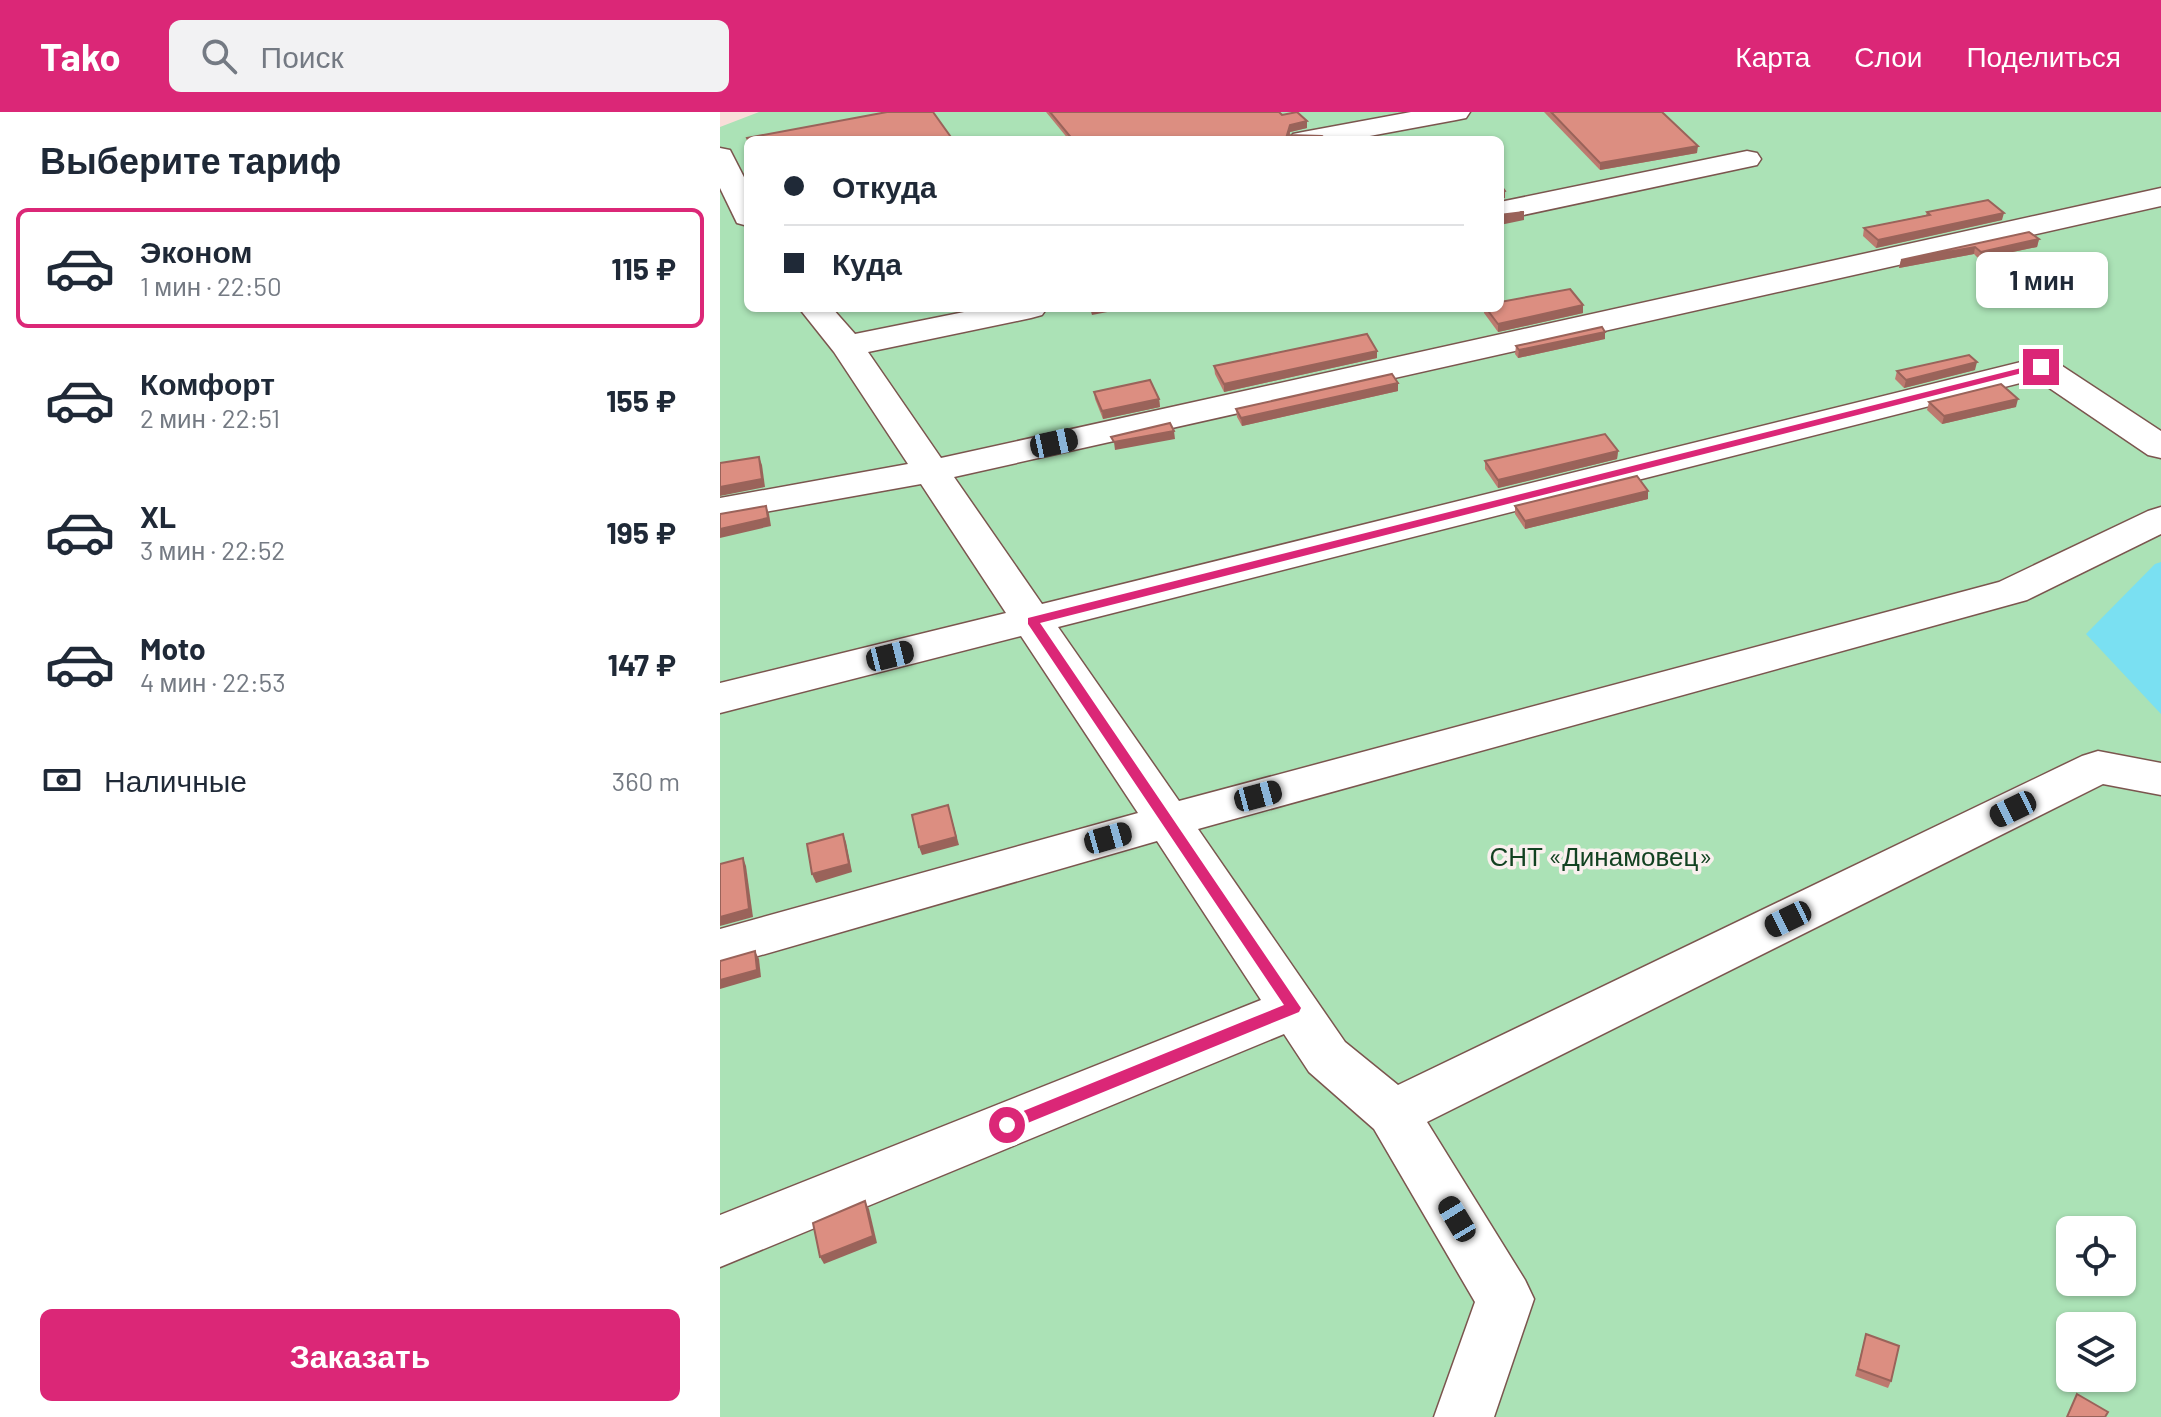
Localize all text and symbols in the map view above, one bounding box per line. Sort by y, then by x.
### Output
search box [169,20,729,92]
text: Tako [40,33,121,79]
icon: search [197,34,241,78]
text: Поиск [261,38,344,74]
text: Карта [1735,39,1810,73]
text: Слои [1854,39,1922,73]
text: Поделиться [1966,39,2121,73]
text: Выберите тариф [40,138,341,181]
text: Откуда [832,168,937,204]
icon: car [44,232,116,304]
text: Эконом [140,233,253,269]
text: Куда [832,245,902,281]
text: 115 ₽ [611,250,676,286]
callout: 1 мин [1975,251,2107,307]
text: 1 мин [2009,264,2075,295]
text: 1 мин · 22:50 [140,270,282,301]
route end [2023,349,2059,385]
icon: car [44,364,116,436]
text: Комфорт [140,365,275,401]
text: 155 ₽ [606,382,676,418]
text: 2 мин · 22:51 [140,402,280,433]
car [1028,426,1080,460]
icon: car [44,496,116,568]
text: XL [140,498,176,534]
text: 195 ₽ [606,514,676,550]
text: 3 мин · 22:52 [140,534,285,565]
icon: car [44,628,116,700]
text: Moto [140,630,206,666]
car [864,639,916,673]
text: 147 ₽ [607,646,676,682]
text: 4 мин · 22:53 [140,666,286,697]
icon: cash [40,758,84,802]
text: Наличные [104,762,247,798]
text: 360 m [612,765,680,796]
car [1232,778,1284,814]
car [1986,788,2040,830]
car [1082,820,1134,856]
park label: СНТ «Динамовец» [1490,840,1712,871]
car [1761,898,1815,940]
route start [989,1107,1025,1143]
car [1434,1192,1480,1246]
map controls [2056,1216,2136,1392]
button: locate [2056,1216,2136,1296]
button: Заказать [40,1309,680,1401]
button: layers [2056,1312,2136,1392]

